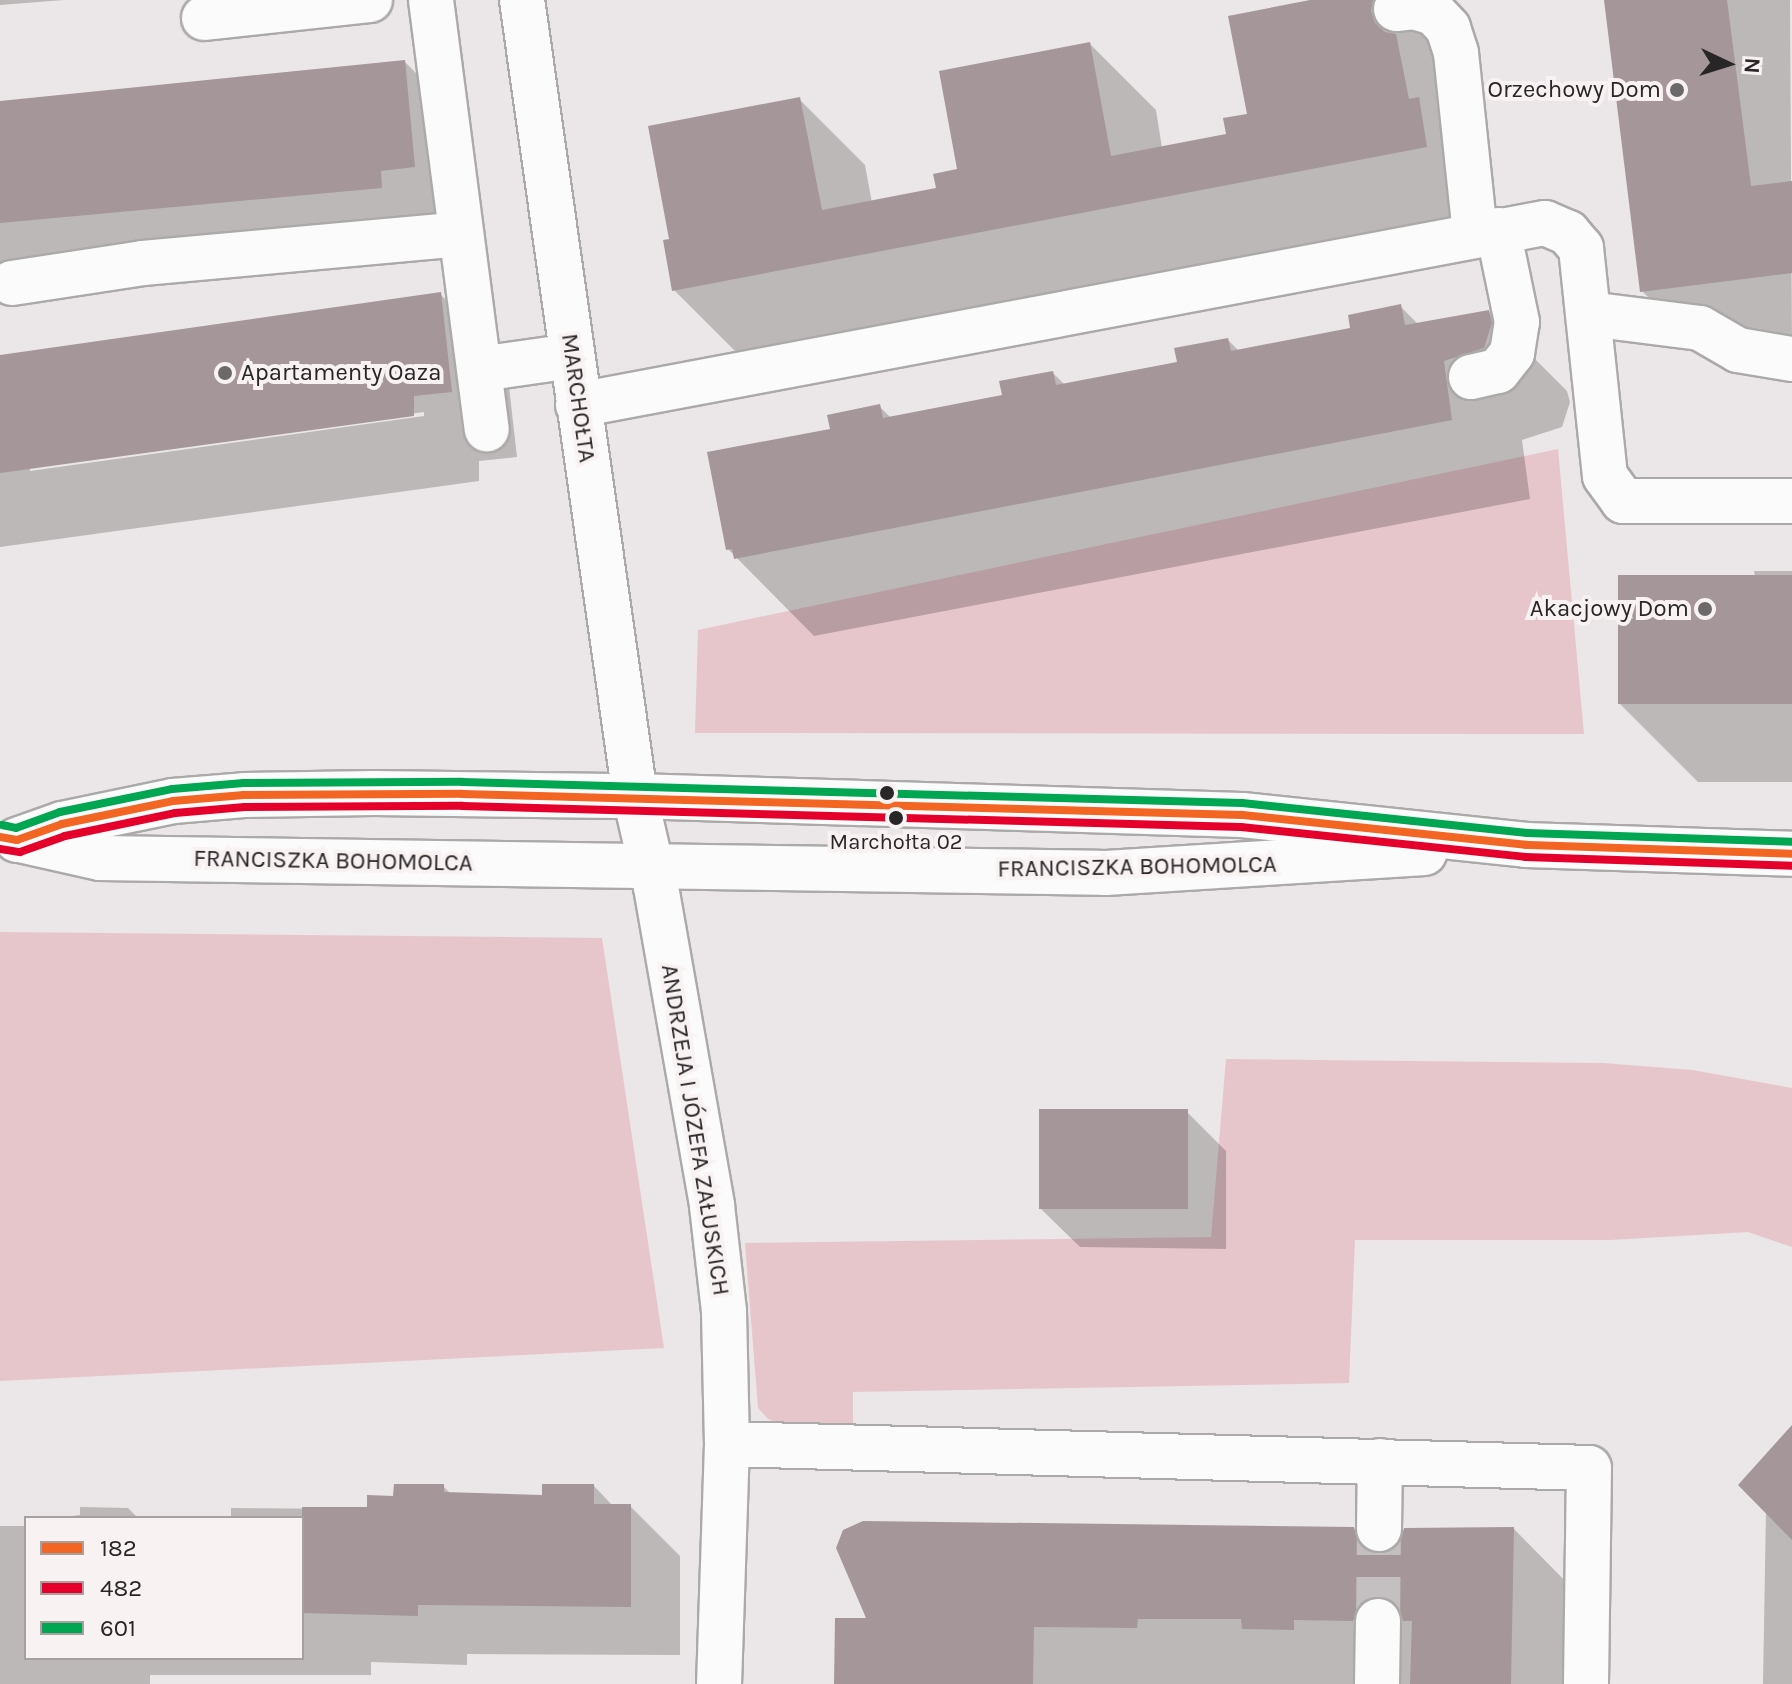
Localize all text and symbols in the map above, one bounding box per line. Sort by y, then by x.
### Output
north arrow [1688,24,1768,104]
text: N [1738,57,1765,74]
place label: Orzechowy Dom [1487,76,1661,104]
marker: Orzechowy Dom [1668,81,1686,99]
street label: MARCHOŁTA [555,332,601,464]
place label: Apartamenty Oaza [241,359,441,387]
marker: Apartamenty Oaza [216,364,234,382]
place label: Akacjowy Dom [1530,595,1689,623]
marker: Akacjowy Dom [1696,600,1714,618]
unlabelled marker [879,785,895,801]
marker: Marchołta 02 [888,810,904,826]
place label: Marchołta 02 [830,830,962,856]
street label: FRANCISZKA BOHOMOLCA [193,844,473,878]
street label: FRANCISZKA BOHOMOLCA [997,850,1277,884]
street label: ANDRZEJA I JÓZEFA ZAŁUSKICH [655,962,735,1298]
legend [24,1516,304,1660]
text: 182 [100,1534,137,1562]
text: 482 [100,1574,142,1602]
text: 601 [100,1614,136,1642]

